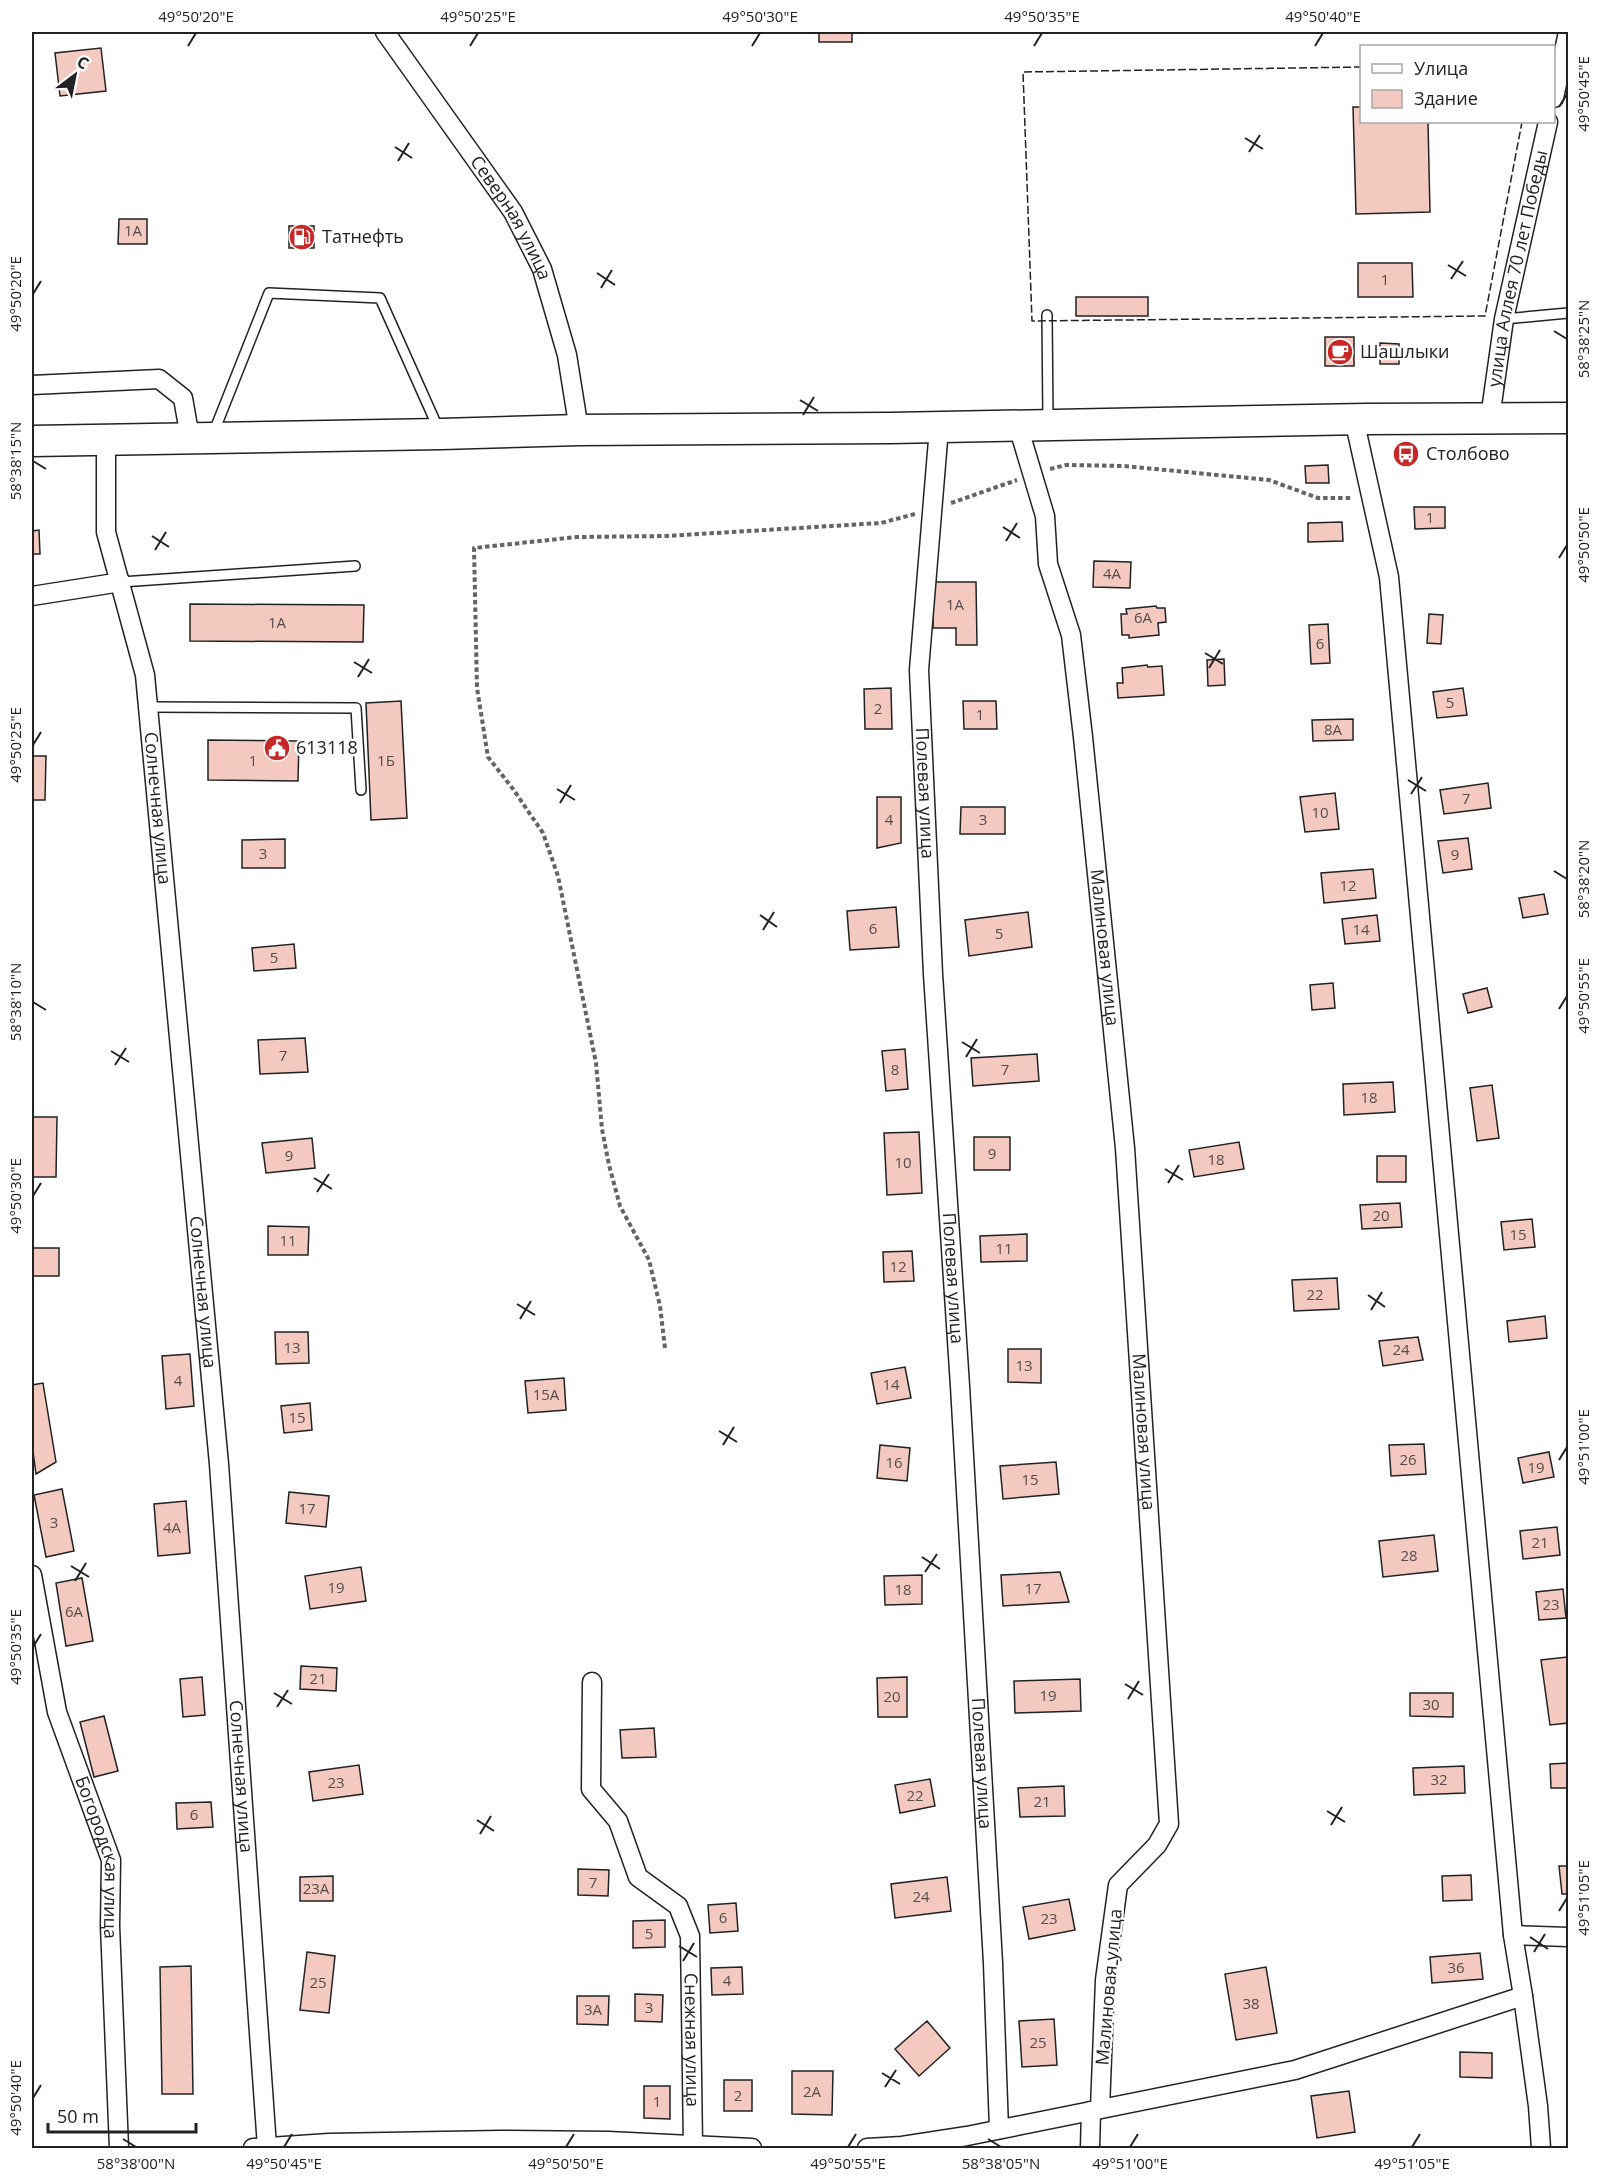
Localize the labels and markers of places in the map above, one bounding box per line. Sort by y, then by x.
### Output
fuel station icon: Татнефть [287,222,317,252]
place label: Татнефть [322,224,404,248]
cafe icon: Шашлыки [1325,337,1355,367]
place label: Шашлыки [1360,339,1449,363]
bus stop icon: Столбово [1391,439,1421,469]
place label: Столбово [1426,441,1510,465]
public building icon: 613118 [262,733,292,763]
place label: 613118 [296,735,358,759]

